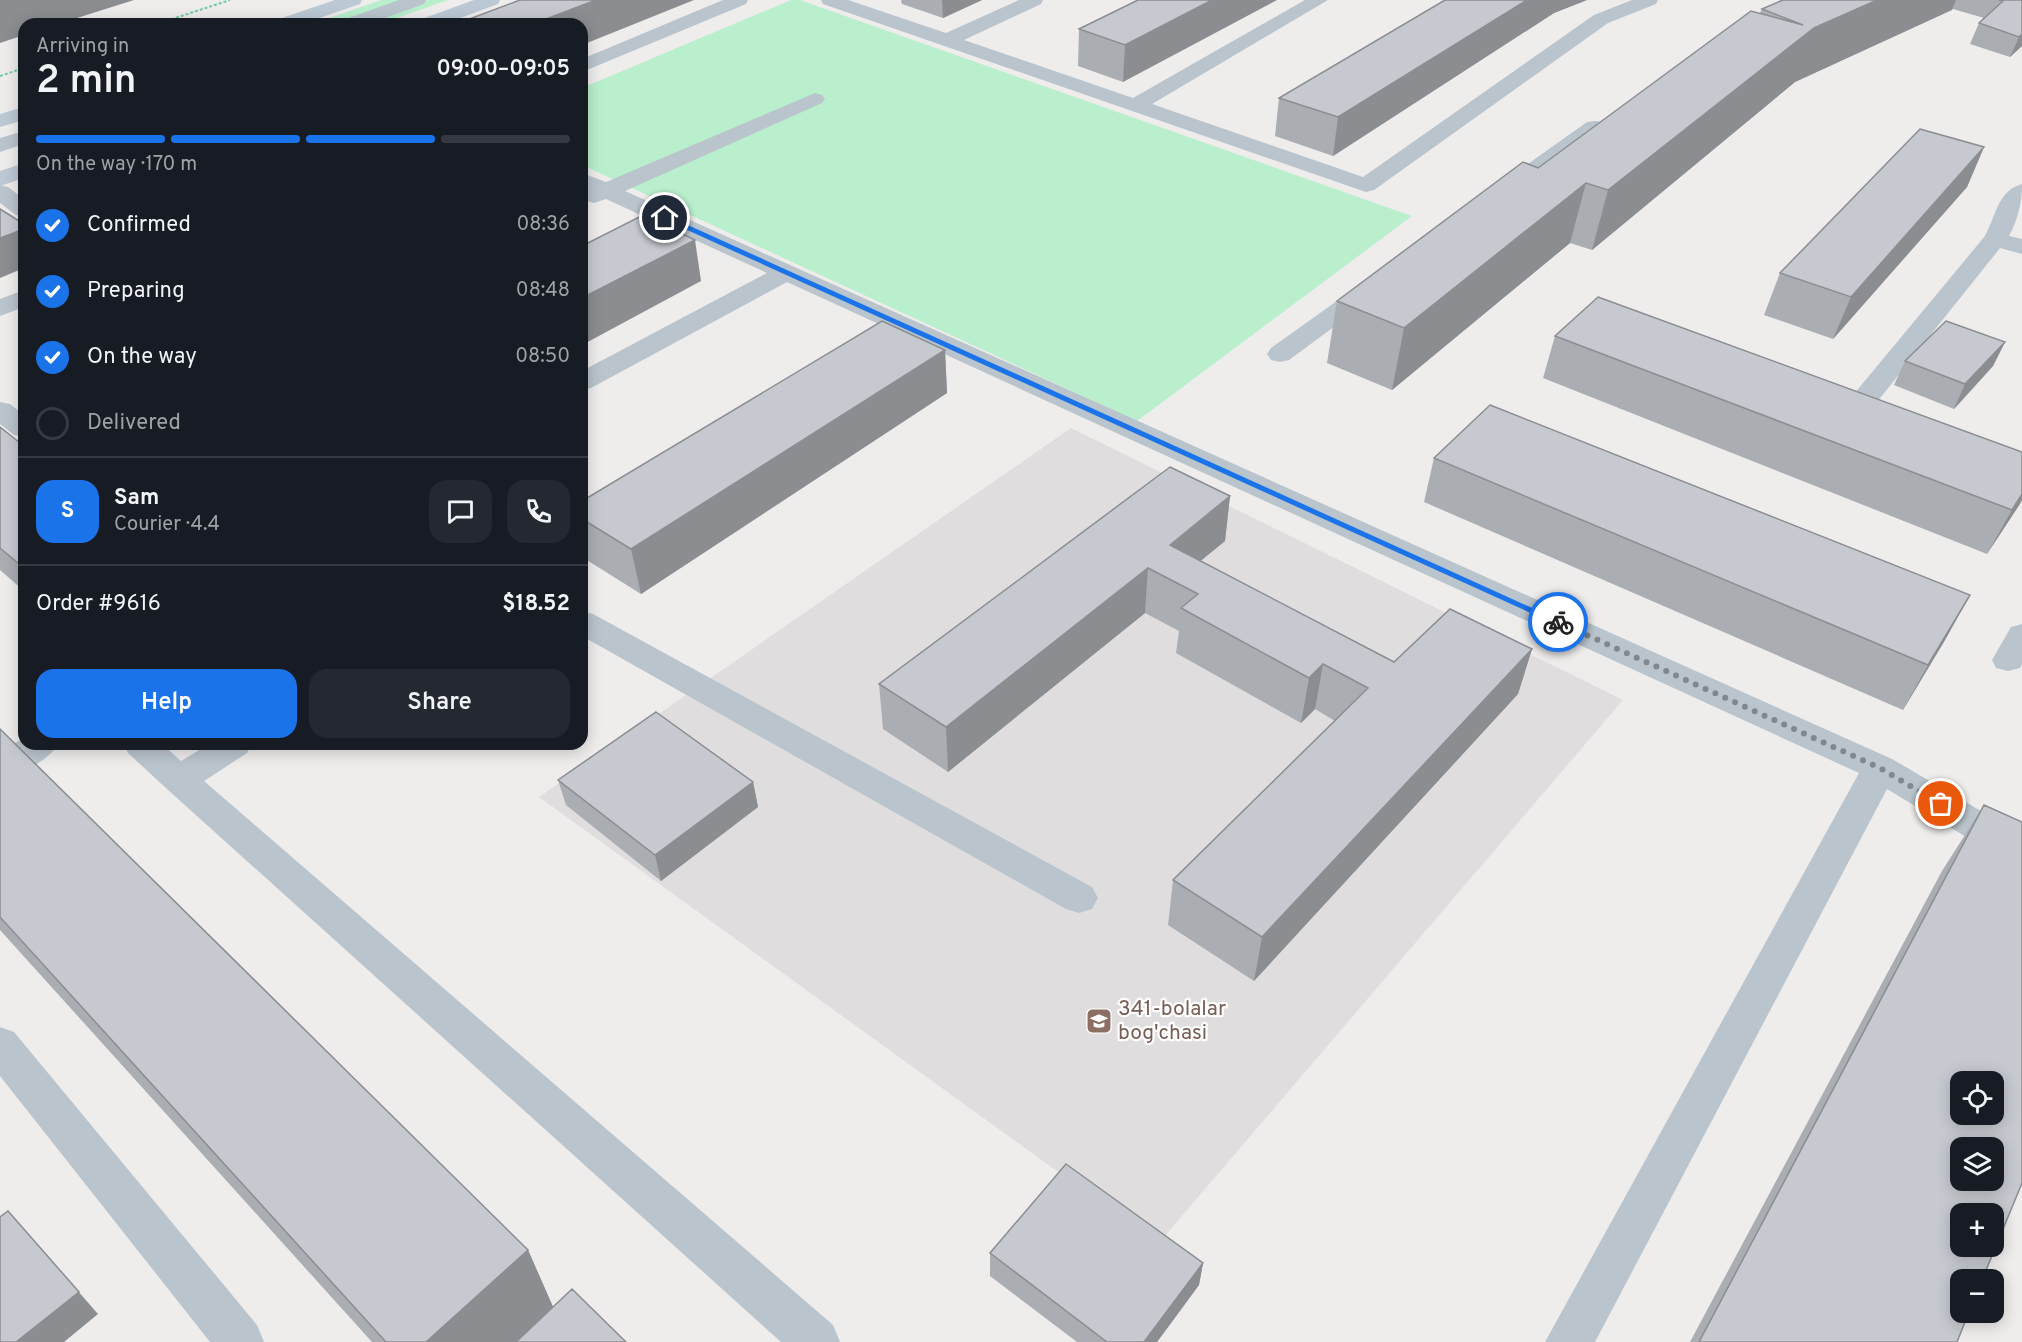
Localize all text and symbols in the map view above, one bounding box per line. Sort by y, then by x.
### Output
text: Arriving in [36,34,129,60]
text: 09:00–09:05 [436,56,570,83]
text: 2 min [36,58,137,107]
text: On the way · 170 m [36,152,197,178]
pin [639,192,690,243]
icon: home [648,201,681,234]
icon: check [36,209,69,242]
text: Confirmed [87,212,191,239]
text: 08:36 [516,212,570,238]
icon: check [36,275,69,308]
text: Preparing [87,278,185,305]
text: 08:48 [516,278,570,304]
icon: check [36,341,69,374]
text: On the way [87,344,197,371]
text: 08:50 [515,344,570,370]
text: Delivered [87,410,181,437]
button: chat [429,480,492,543]
button: phone [507,480,570,543]
text: Sam [114,485,159,512]
text: S [61,498,74,525]
text: Courier · 4.4 [114,512,220,538]
text: Order #9616 [36,591,161,618]
text: $18.52 [502,591,570,618]
courier [1528,592,1588,652]
icon: bike [1542,606,1575,639]
button: Help [36,669,297,738]
button: Share [309,669,570,738]
pin [1915,778,1966,829]
icon: bag [1924,787,1957,820]
place label: 341-bolalar bog'chasi [1118,996,1226,1047]
school or university icon: 341-bolalar bog'chasi [1084,1006,1114,1036]
map controls [1950,1071,2004,1323]
button: locate [1950,1071,2004,1125]
button: layers [1950,1137,2004,1191]
button: + [1950,1203,2004,1257]
button: − [1950,1269,2004,1323]

